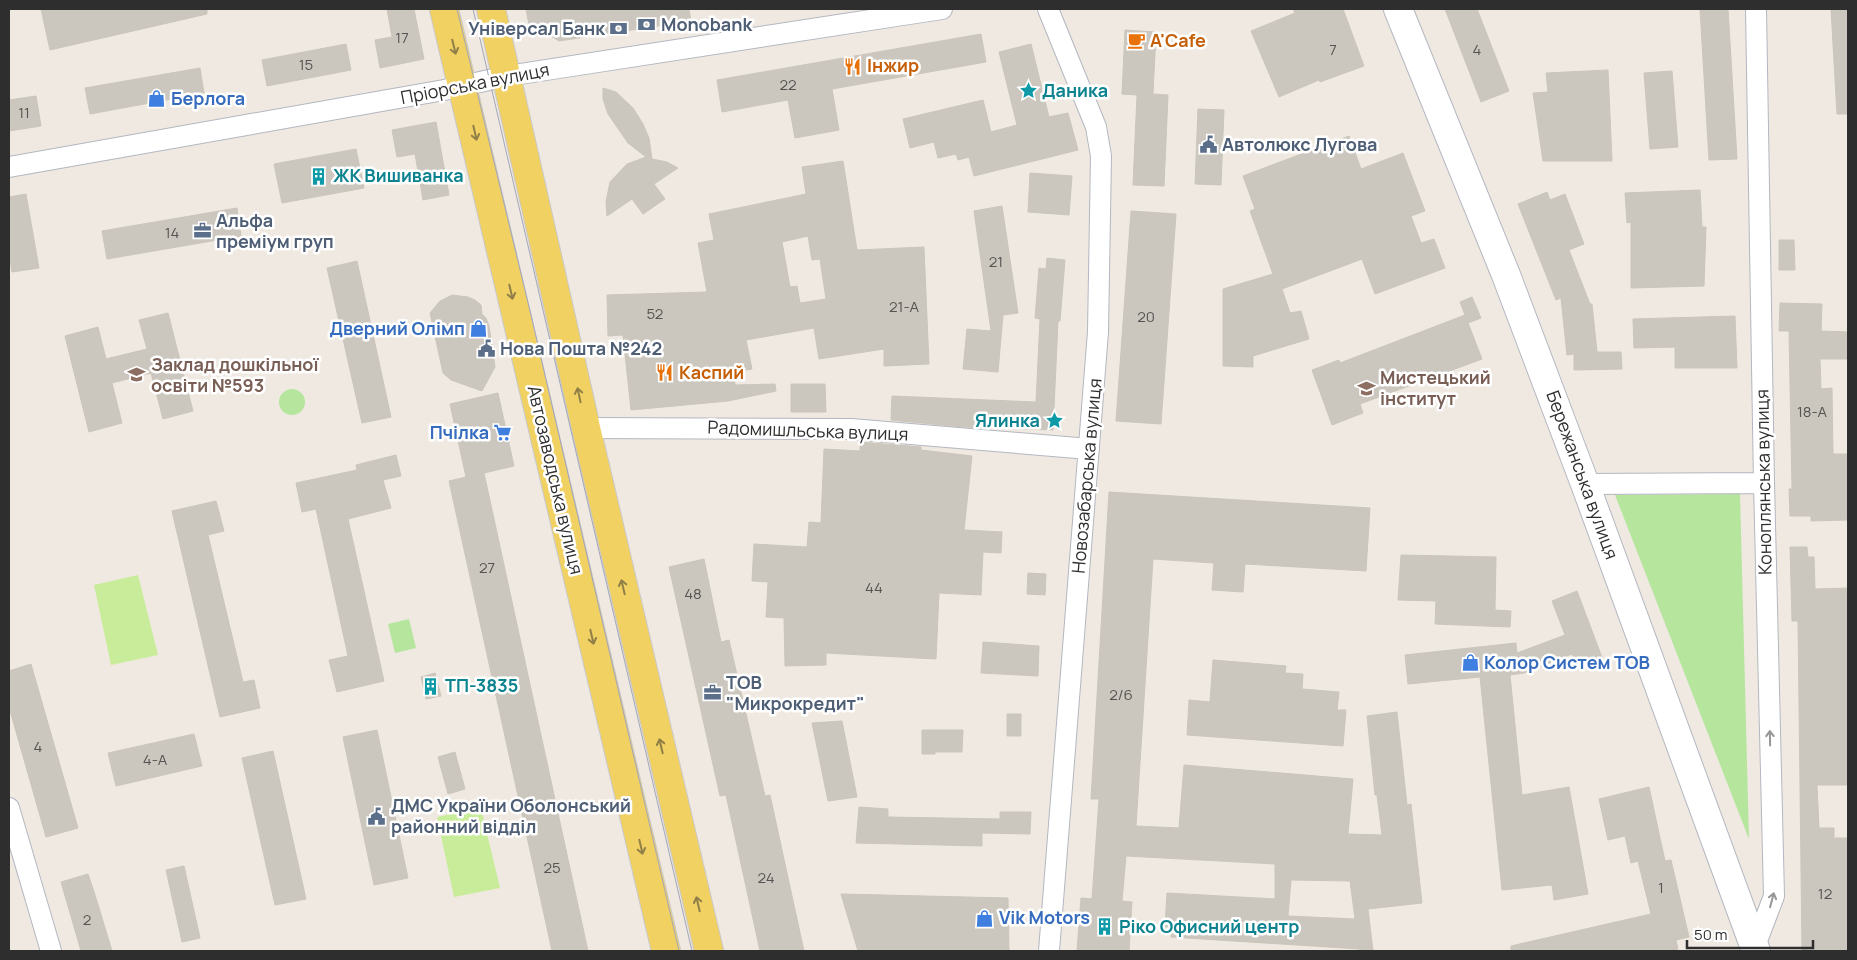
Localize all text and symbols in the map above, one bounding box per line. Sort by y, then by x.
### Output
place label: Monobank [661,12,753,36]
bank icon: Monobank [637,15,657,35]
place label: Універсал Банк [468,16,606,40]
bank icon: Універсал Банк [609,19,629,39]
house number: 17 [395,27,409,48]
place label: A'Cafe [1150,28,1206,52]
cafe icon: A'Cafe [1126,31,1146,51]
one-way arrow [450,39,459,55]
house number: 7 [1329,39,1337,60]
house number: 4 [1473,39,1482,60]
place label: Інжир [867,53,919,77]
house number: 15 [299,54,313,75]
restaurant icon: Інжир [843,56,863,76]
street label: Пріорська вулиця [398,57,551,109]
house number: 22 [779,74,797,95]
place label: Даника [1042,78,1108,102]
place icon: Даника [1018,81,1038,101]
place label: Берлога [171,86,245,110]
shop icon: Берлога [147,89,167,109]
house number: 11 [18,102,30,123]
one-way arrow [471,125,480,141]
place label: Автолюкс Лугова [1222,132,1377,156]
public building icon: Автолюкс Лугова [1198,135,1218,155]
place label: ЖК Вишиванка [333,163,464,187]
building icon: ЖК Вишиванка [309,166,329,186]
place label: Альфа преміум груп [216,208,334,253]
office icon: Альфа преміум груп [192,221,212,241]
house number: 14 [165,222,179,243]
house number: 21 [989,251,1003,272]
one-way arrow [507,283,516,299]
house number: 21-А [889,296,919,317]
house number: 52 [647,303,663,324]
house number: 20 [1137,306,1155,327]
place label: Дверний Олімп [329,316,465,340]
shop icon: Дверний Олімп [469,319,489,339]
place label: Нова Пошта №242 [500,336,662,360]
public building icon: Нова Пошта №242 [476,339,496,359]
place label: Заклад дошкільної освіти №593 [151,352,319,397]
place label: Каспий [679,360,744,384]
restaurant icon: Каспий [655,363,675,383]
school or university icon: Заклад дошкільної освіти №593 [127,365,147,385]
place label: Мистецький інститут [1380,365,1491,410]
street label: Новозабарська вулиця [1066,377,1106,575]
school or university icon: Мистецький інститут [1356,378,1376,398]
street label: Автозаводська вулиця [523,383,589,577]
street label: Бережанська вулиця [1541,387,1625,562]
one-way arrow [574,388,583,404]
street label: Коноплянська вулиця [1749,389,1777,575]
house number: 18-А [1797,401,1828,422]
place label: Ялинка [975,408,1040,432]
place icon: Ялинка [1044,411,1064,431]
street label: Радомишльська вулиця [707,414,909,446]
place label: Пчілка [430,420,489,444]
supermarket icon: Пчілка [493,423,513,443]
house number: 27 [479,557,495,578]
house number: 44 [865,577,883,598]
one-way arrow [618,580,627,596]
house number: 48 [684,583,702,604]
one-way arrow [588,629,597,645]
place label: Колор Систем ТОВ [1484,650,1650,674]
shop icon: Колор Систем ТОВ [1460,653,1480,673]
place label: ТОВ "Микрокредит" [726,670,865,715]
place label: ТП-3835 [445,673,518,697]
building icon: ТП-3835 [421,676,441,696]
office icon: ТОВ "Микрокредит" [702,683,722,703]
house number: 2/6 [1109,684,1133,705]
one-way arrow [1765,730,1775,746]
house number: 4 [34,736,43,757]
one-way arrow [656,738,665,754]
house number: 4-А [143,749,168,770]
place label: ДМС України Оболонський районний відділ [391,793,631,838]
public building icon: ДМС України Оболонський районний відділ [367,806,387,826]
one-way arrow [637,838,646,854]
house number: 25 [543,857,561,878]
house number: 24 [757,867,775,888]
house number: 1 [1658,877,1664,898]
house number: 12 [1818,883,1832,904]
one-way arrow [1768,892,1777,908]
one-way arrow [693,896,702,912]
place label: Vik Motors [999,905,1090,929]
shop icon: Vik Motors [975,908,995,928]
house number: 2 [83,909,91,930]
place label: Ріко Офисний центр [1119,914,1299,938]
building icon: Ріко Офисний центр [1095,917,1115,937]
scale bar [1687,918,1813,950]
text: 50 m [1694,924,1728,945]

